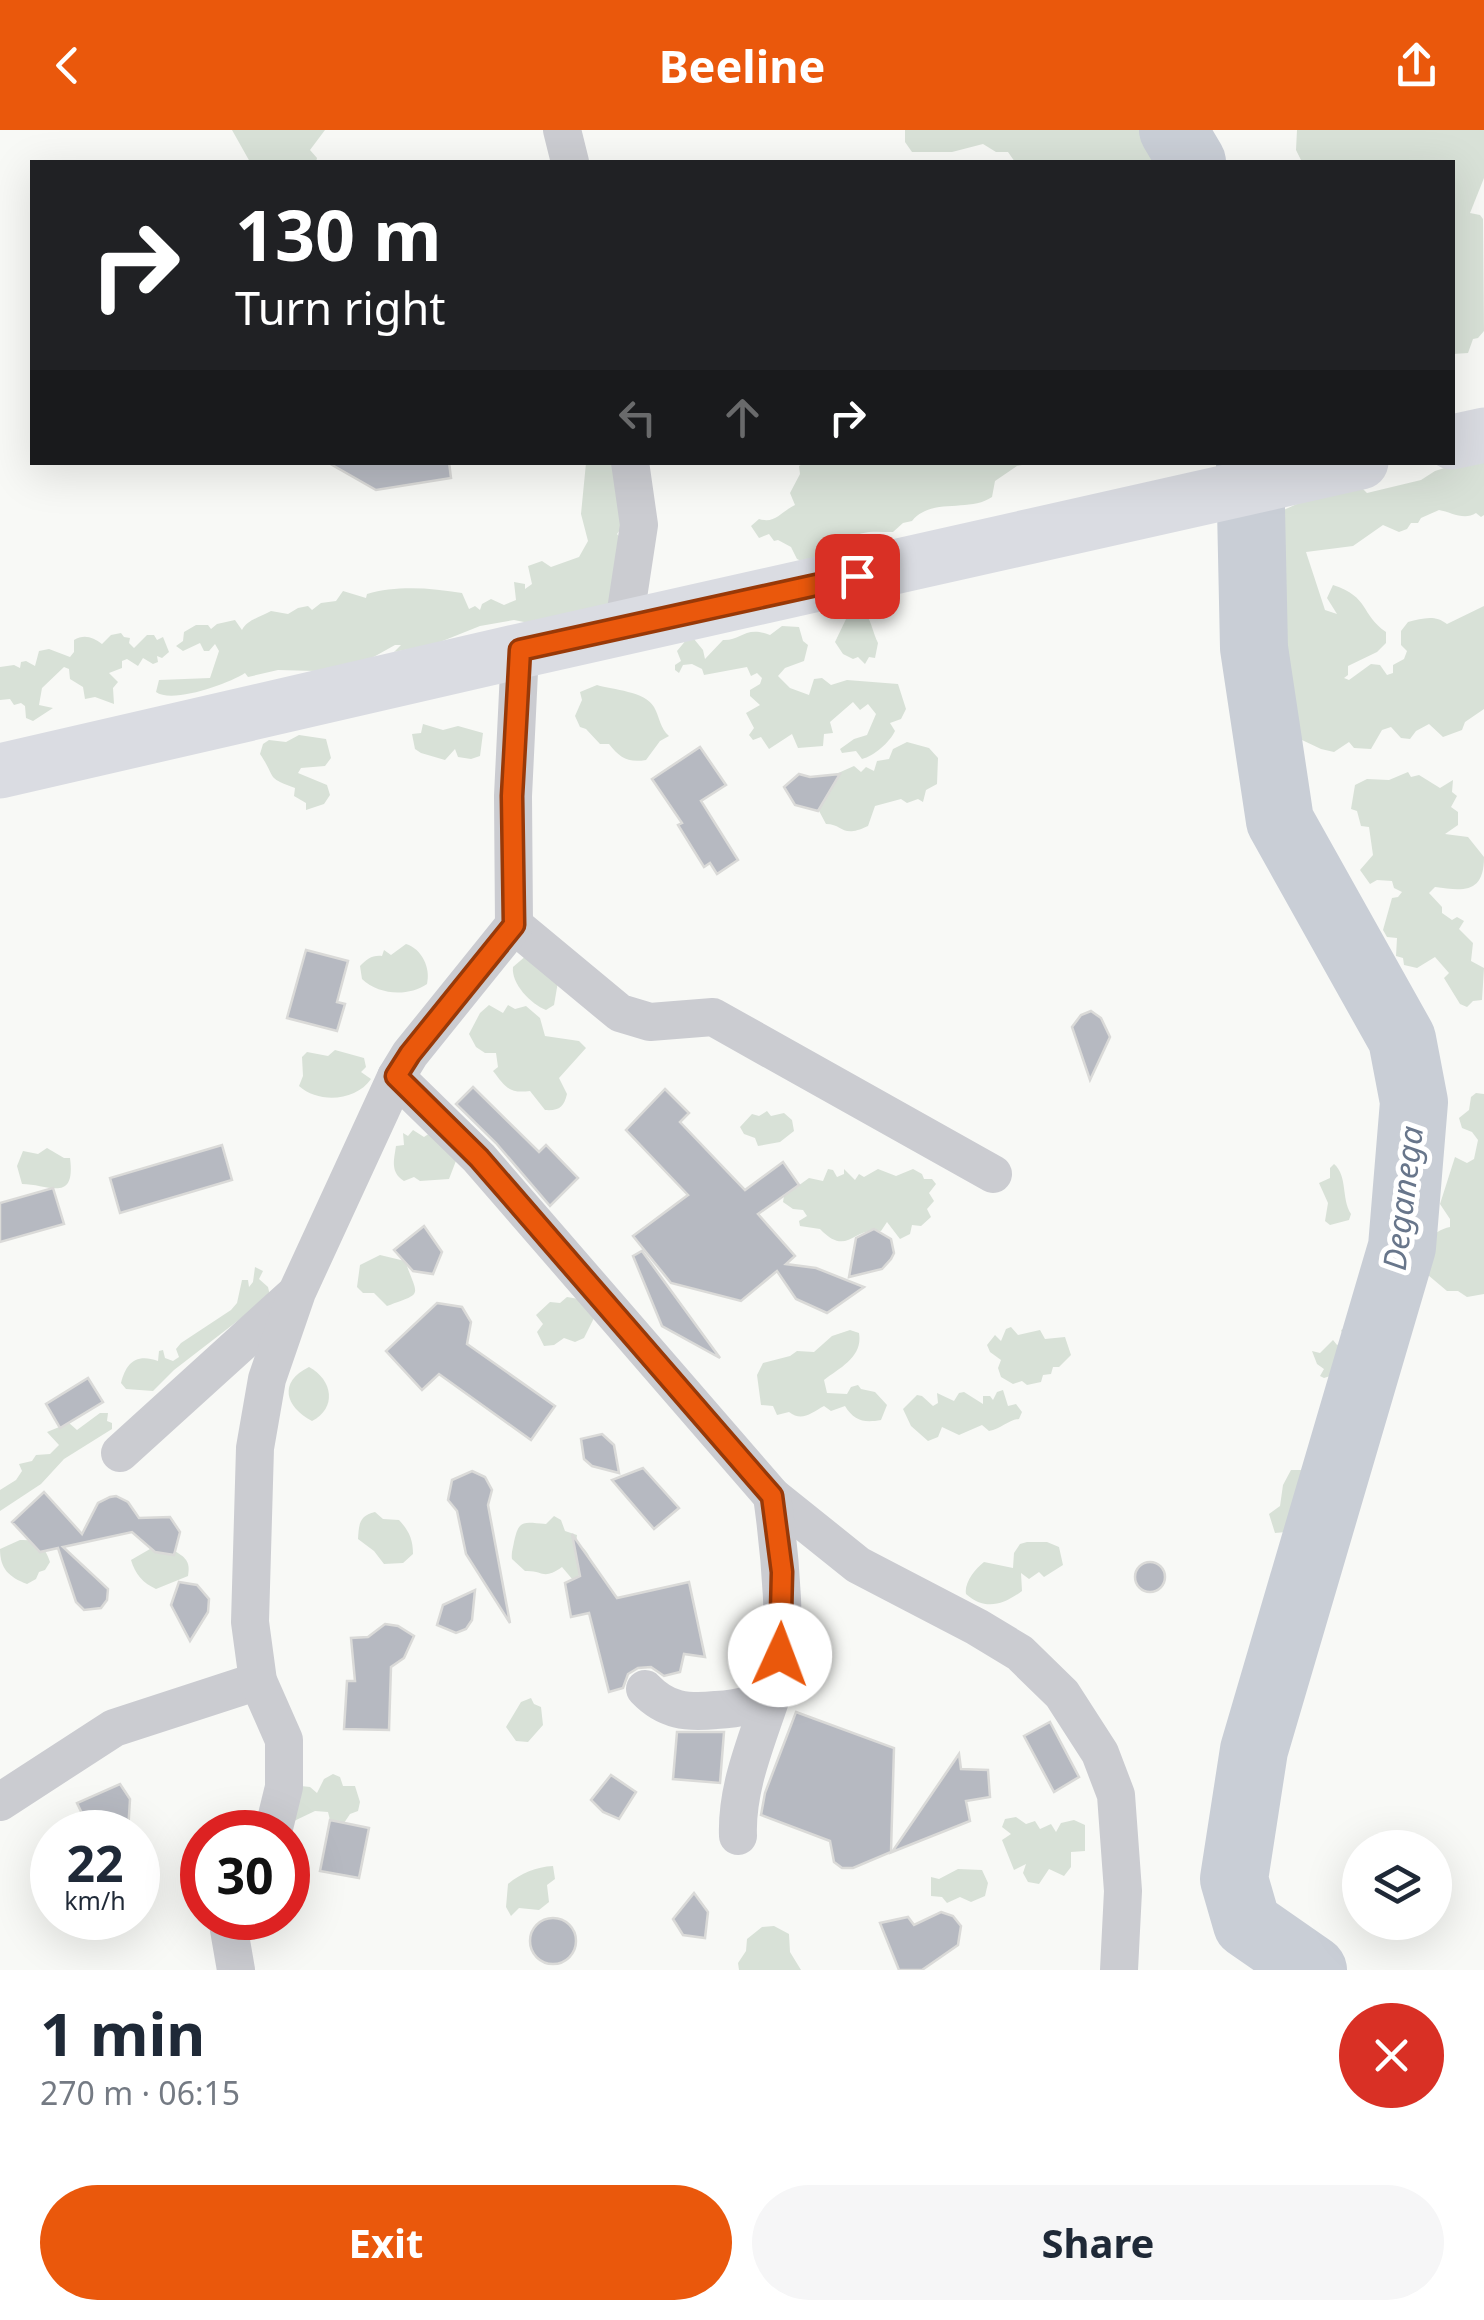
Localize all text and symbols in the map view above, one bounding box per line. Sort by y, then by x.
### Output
text: Beeline [659,35,825,96]
icon: back [40,38,95,93]
icon: share [1389,38,1444,93]
text: 130 m [235,186,442,282]
icon: right [70,200,200,330]
text: Turn right [235,277,446,338]
icon: left [610,390,665,445]
icon: ahead [715,390,770,445]
icon: right [820,390,875,445]
pin [815,534,900,619]
icon: arrive [830,549,885,604]
water label: Deganega [1372,1123,1432,1273]
position arrow [728,1603,832,1707]
speed limit sign: 30 [180,1810,310,1940]
text: 22 [66,1829,124,1897]
map controls [1342,1830,1452,1940]
button: layers [1342,1830,1452,1940]
text: km/h [64,1883,126,1917]
text: 1 min [40,1992,205,2074]
button: close [1339,2003,1444,2108]
text: 270 m · 06:15 [40,2071,240,2114]
button: Exit [40,2185,732,2300]
button: Share [752,2185,1444,2300]

